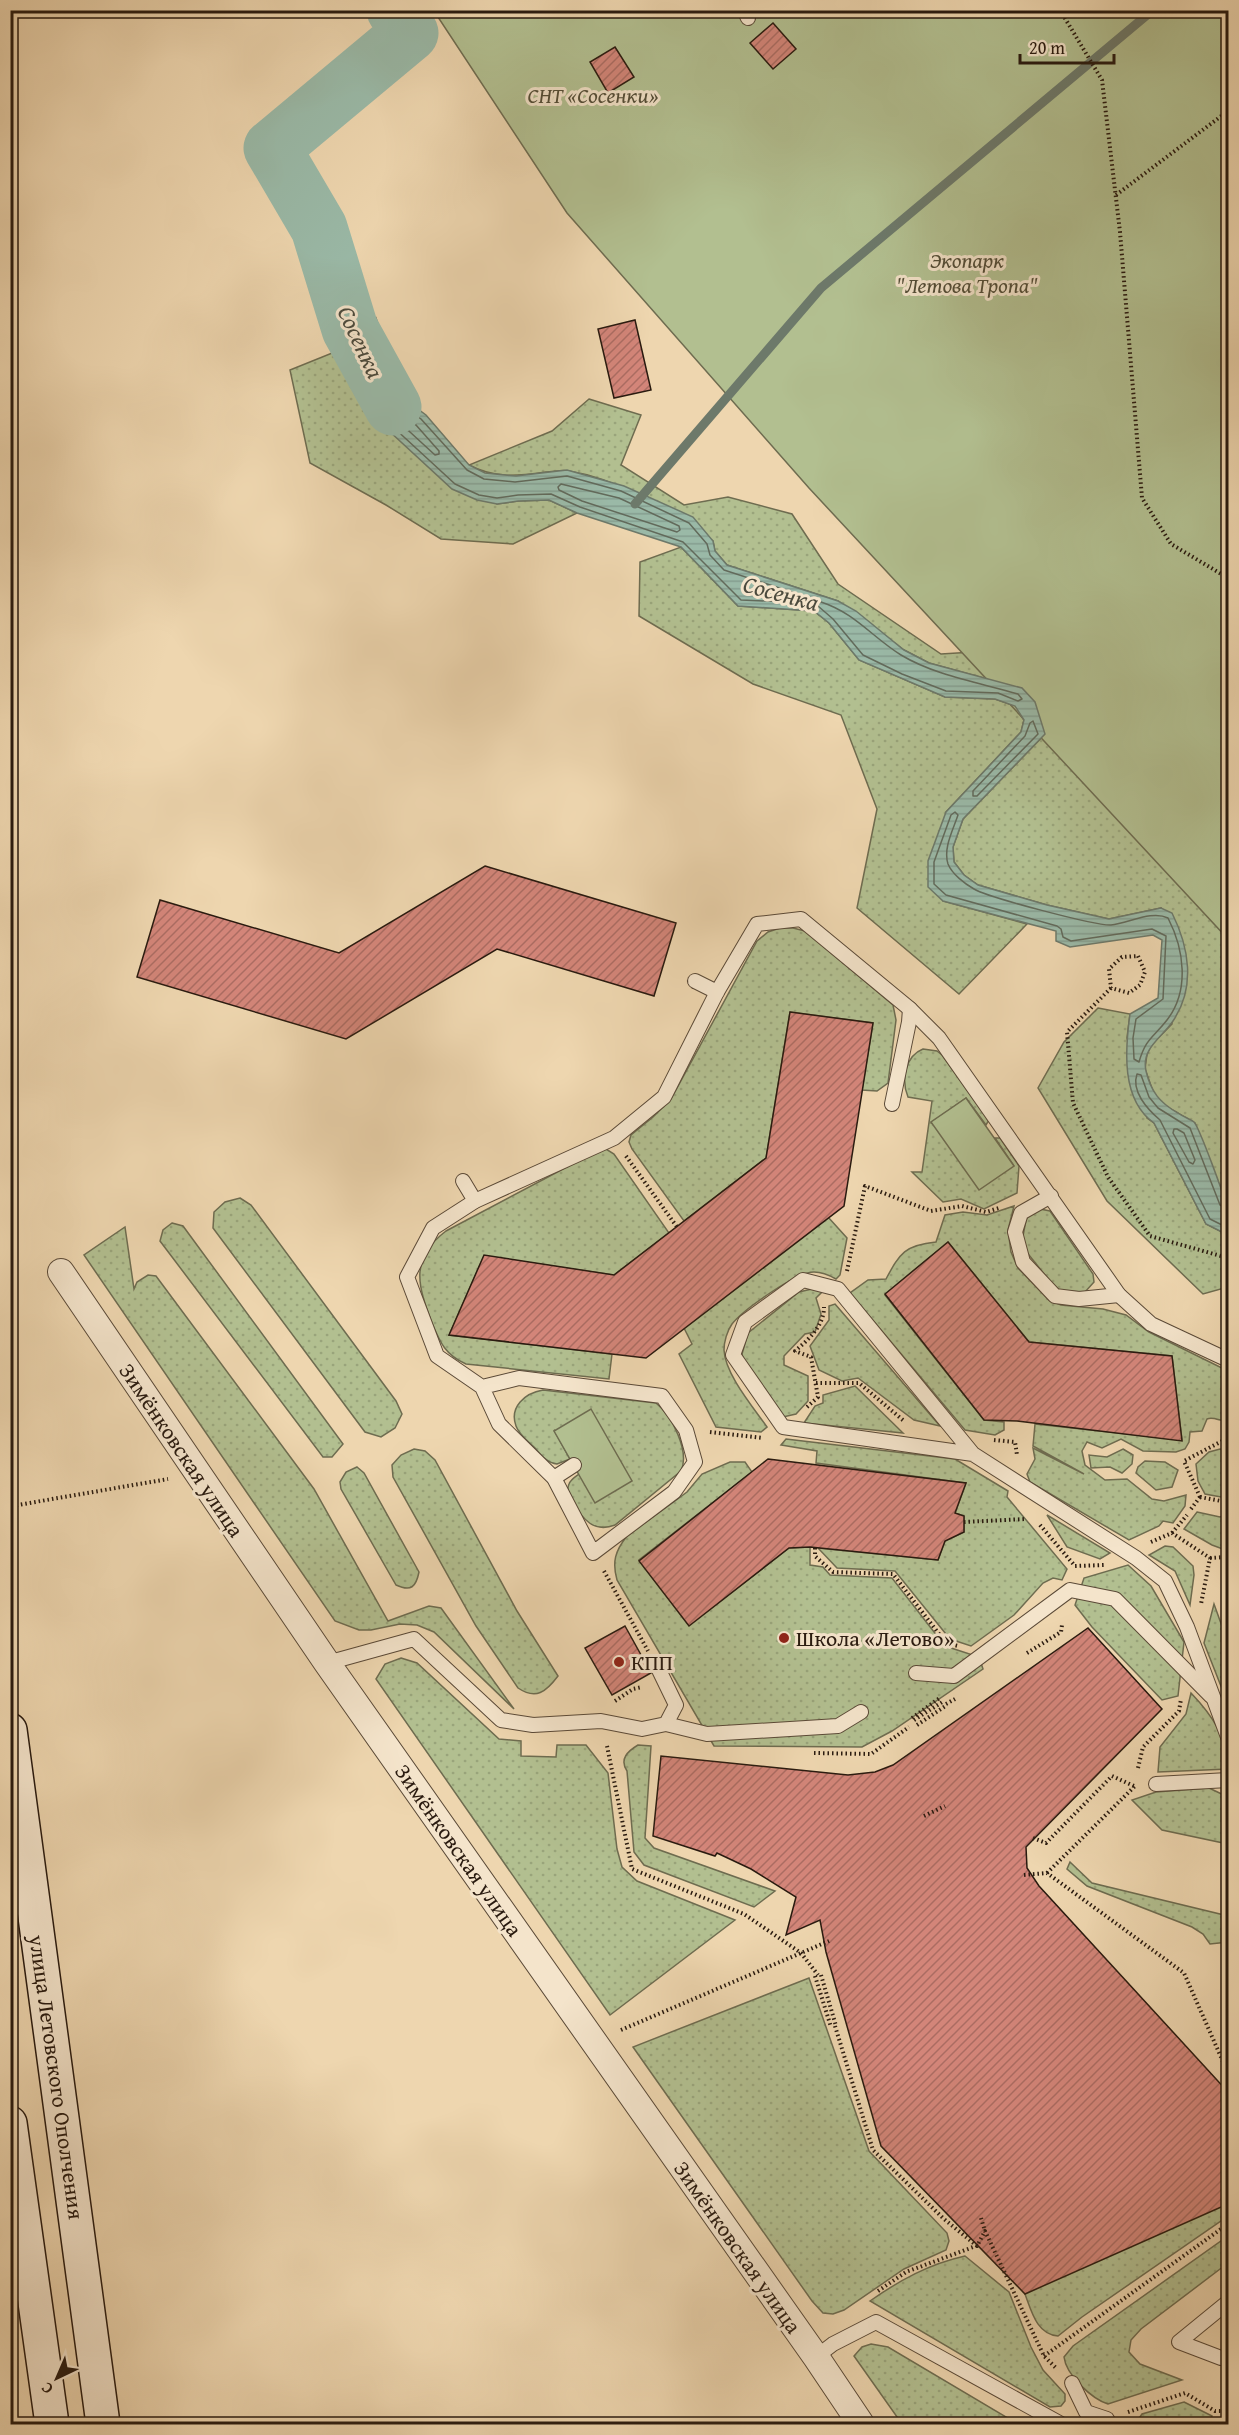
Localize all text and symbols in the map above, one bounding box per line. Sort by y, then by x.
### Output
scale bar [1020,27,1114,65]
text: 20 m [1029,34,1065,61]
park label: СНТ «Сосенки» [528,79,658,111]
park label: Экопарк "Летова Тропа" [896,244,1038,301]
water label: Сосенка [329,300,393,384]
water label: Сосенка [739,566,823,620]
street label: Зимёнковская улица [112,1357,253,1544]
place label: Школа «Летово» [796,1622,955,1654]
marker: Школа «Летово» [777,1631,791,1645]
place label: КПП [631,1646,673,1678]
marker: КПП [612,1655,626,1669]
street label: Зимёнковская улица [387,1757,531,1943]
street label: улица Летовского Ополчения [21,1932,93,2221]
street label: Зимёнковская улица [666,2154,810,2340]
north arrow [27,2348,87,2408]
text: С [35,2377,58,2401]

